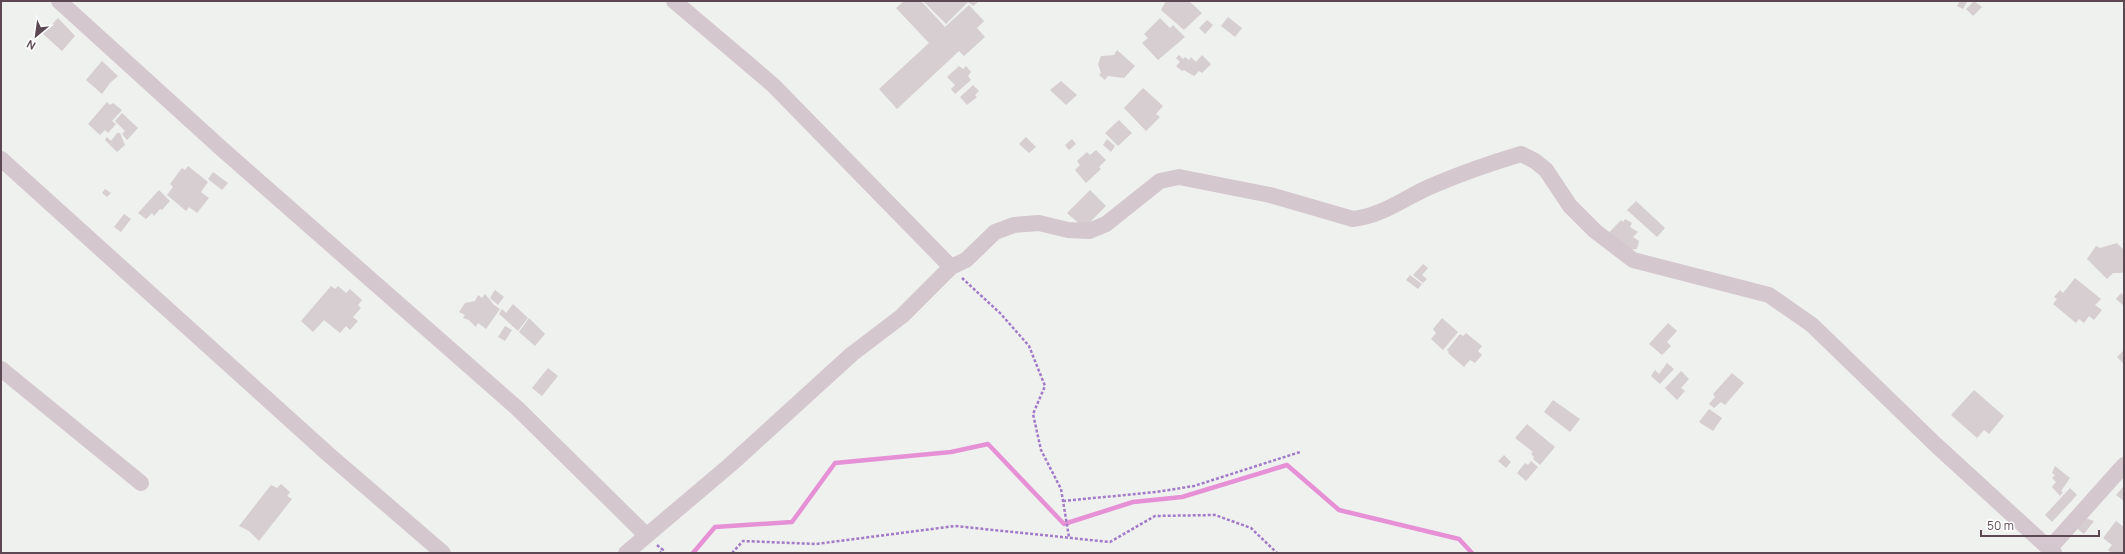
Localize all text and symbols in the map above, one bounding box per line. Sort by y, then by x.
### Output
north arrow [16,16,56,56]
text: N [24,37,38,54]
scale bar [1981,512,2099,538]
text: 50 m [1987,517,2014,534]

